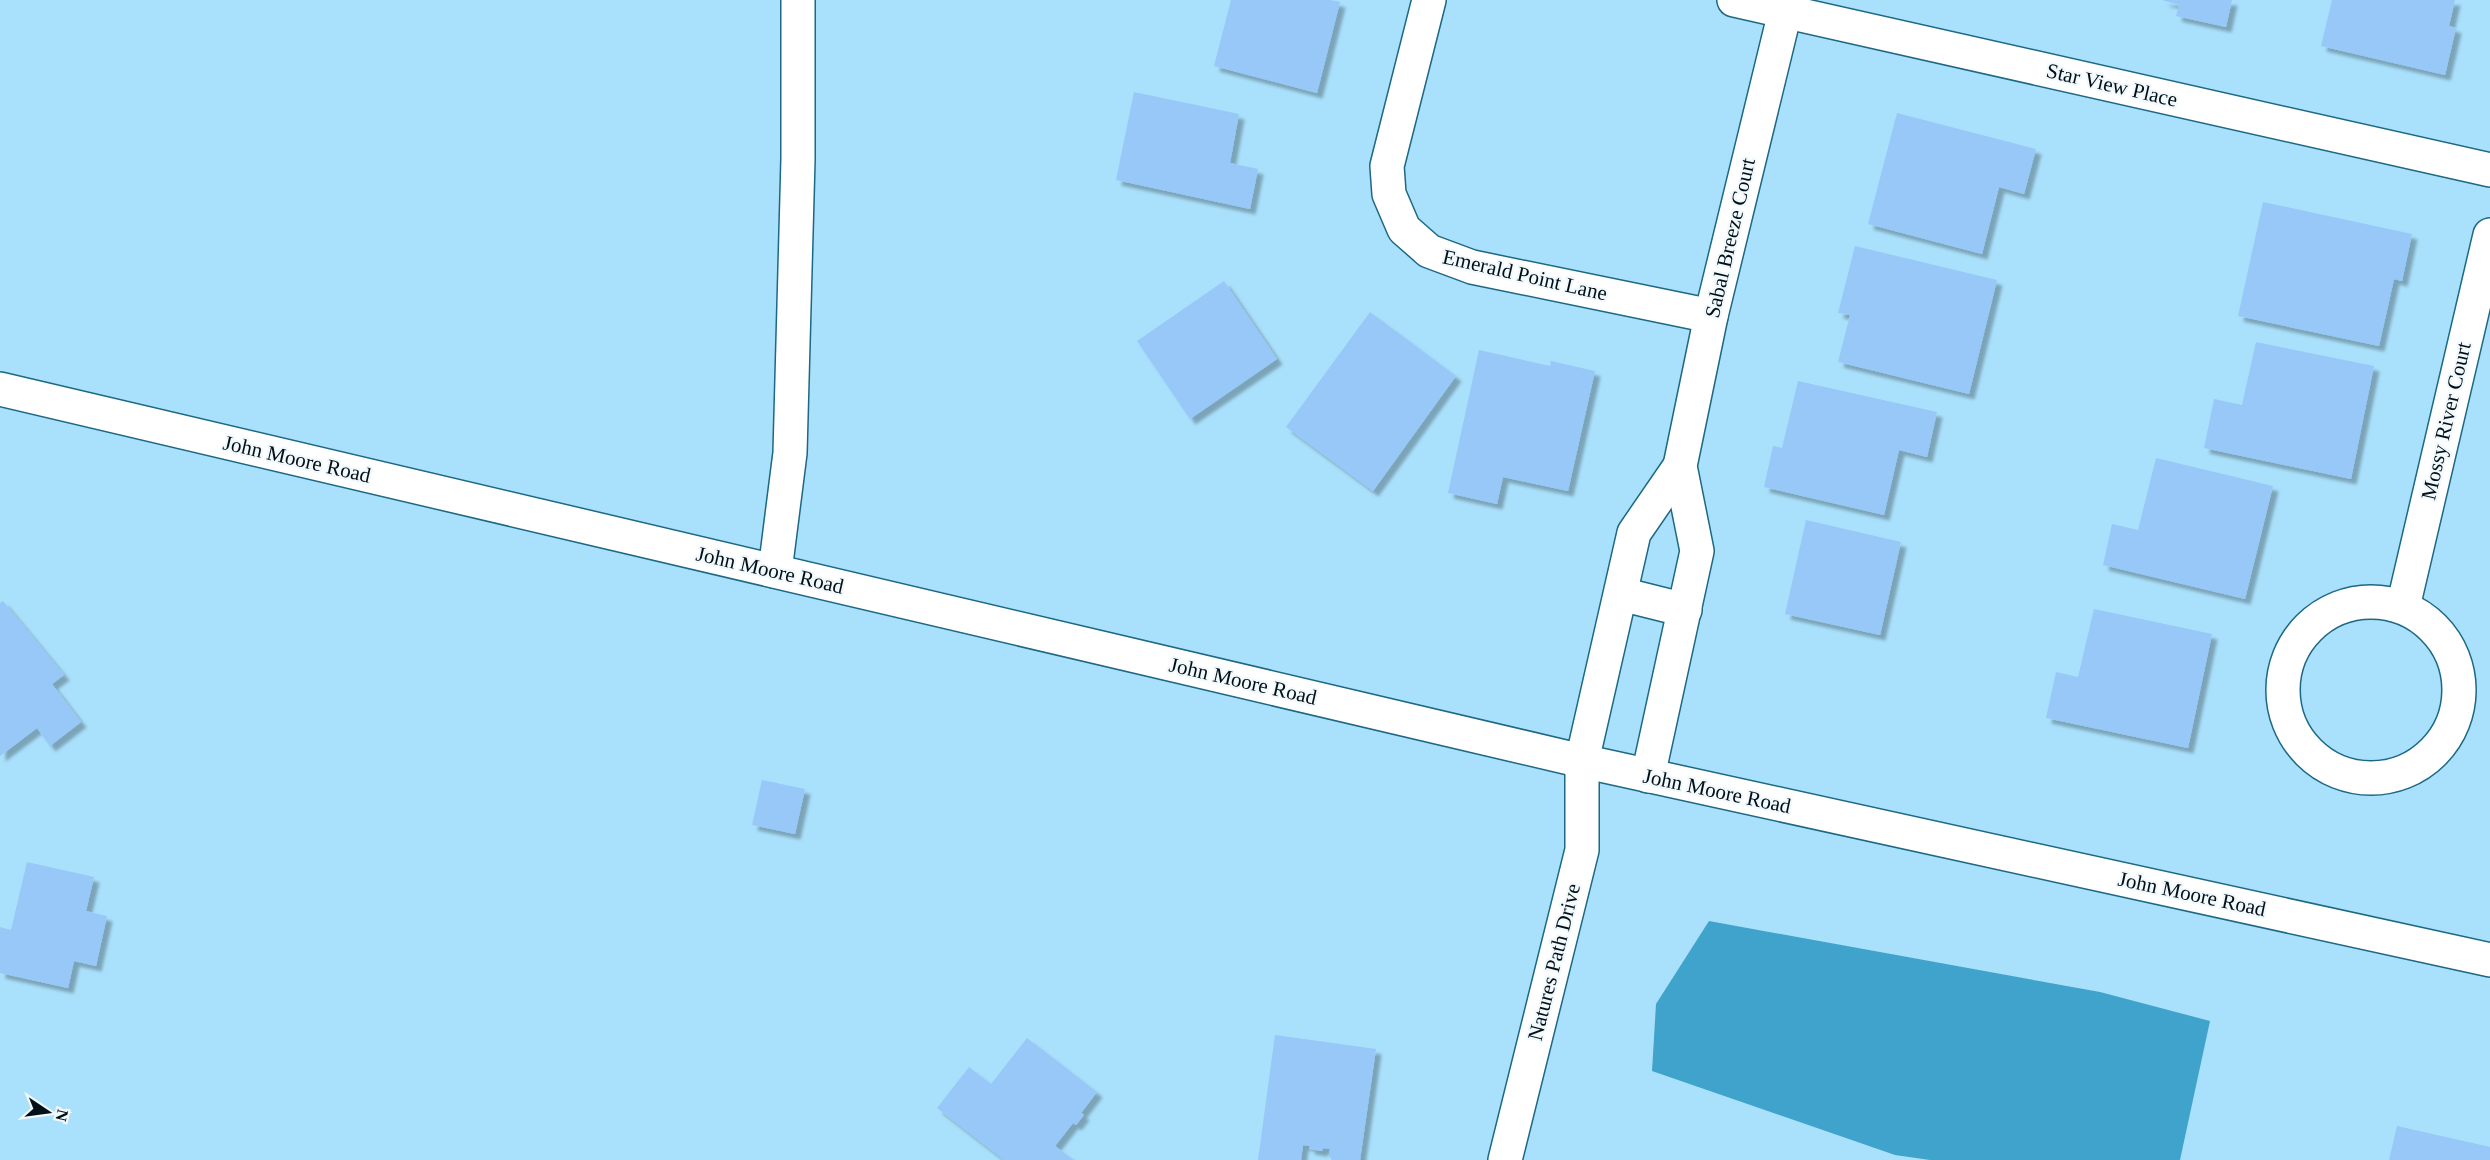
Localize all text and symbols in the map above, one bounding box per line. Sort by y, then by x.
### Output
street label: Star View Place [2044,58,2180,112]
street label: Sabal Breeze Court [1700,156,1760,320]
street label: Emerald Point Lane [1440,244,1610,306]
street label: Mossy River Court [2416,340,2476,502]
street label: John Moore Road [221,430,373,488]
street label: John Moore Road [694,541,846,599]
street label: John Moore Road [1167,652,1319,710]
street label: John Moore Road [1641,764,1794,818]
street label: John Moore Road [2116,867,2269,921]
street label: Natures Path Drive [1523,881,1585,1043]
north arrow [18,1082,78,1142]
text: N [52,1108,72,1123]

